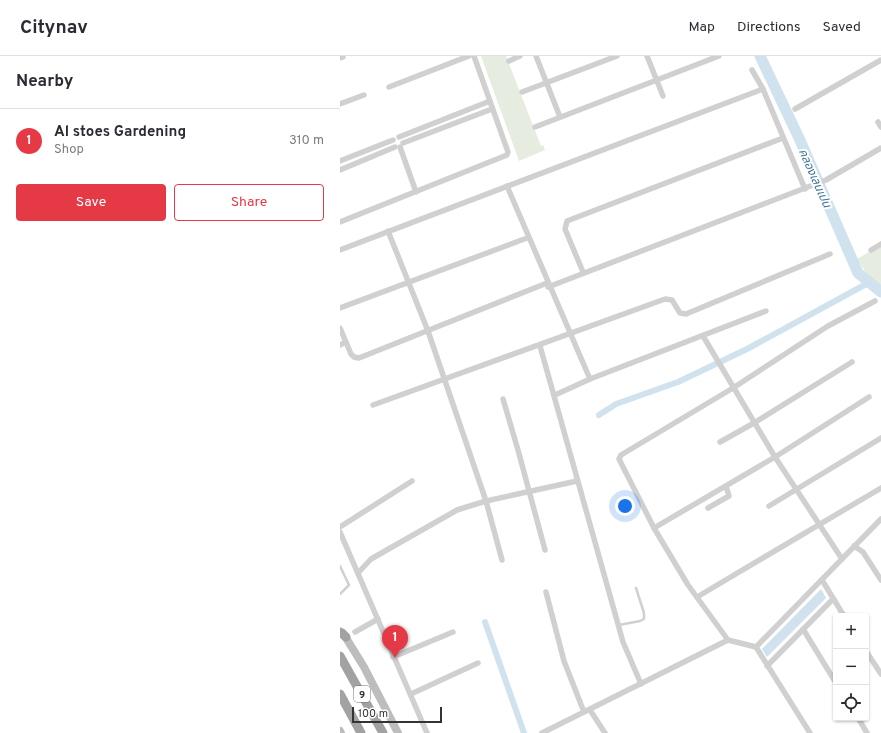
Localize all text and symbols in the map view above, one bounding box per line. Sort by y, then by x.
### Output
text: Citynav [20,16,88,40]
text: Map [689,19,715,36]
text: Directions [737,19,801,36]
text: Saved [823,19,861,36]
text: Nearby [16,71,73,93]
text: Al stoes Gardening [54,123,186,142]
text: 1 [26,133,32,149]
text: 310 m [289,133,324,149]
text: Shop [54,142,84,158]
water label: คลองเลนเปน [794,146,835,211]
button: Save [16,184,166,221]
button: Share [174,184,324,221]
your location [615,496,635,516]
map controls [833,613,869,721]
button: + [833,613,869,649]
pin: 1 [382,625,408,658]
button: − [833,649,869,685]
button: locate [833,685,869,721]
road number: 9 [354,686,370,702]
scale bar [352,705,442,724]
text: 100 m [358,707,388,721]

